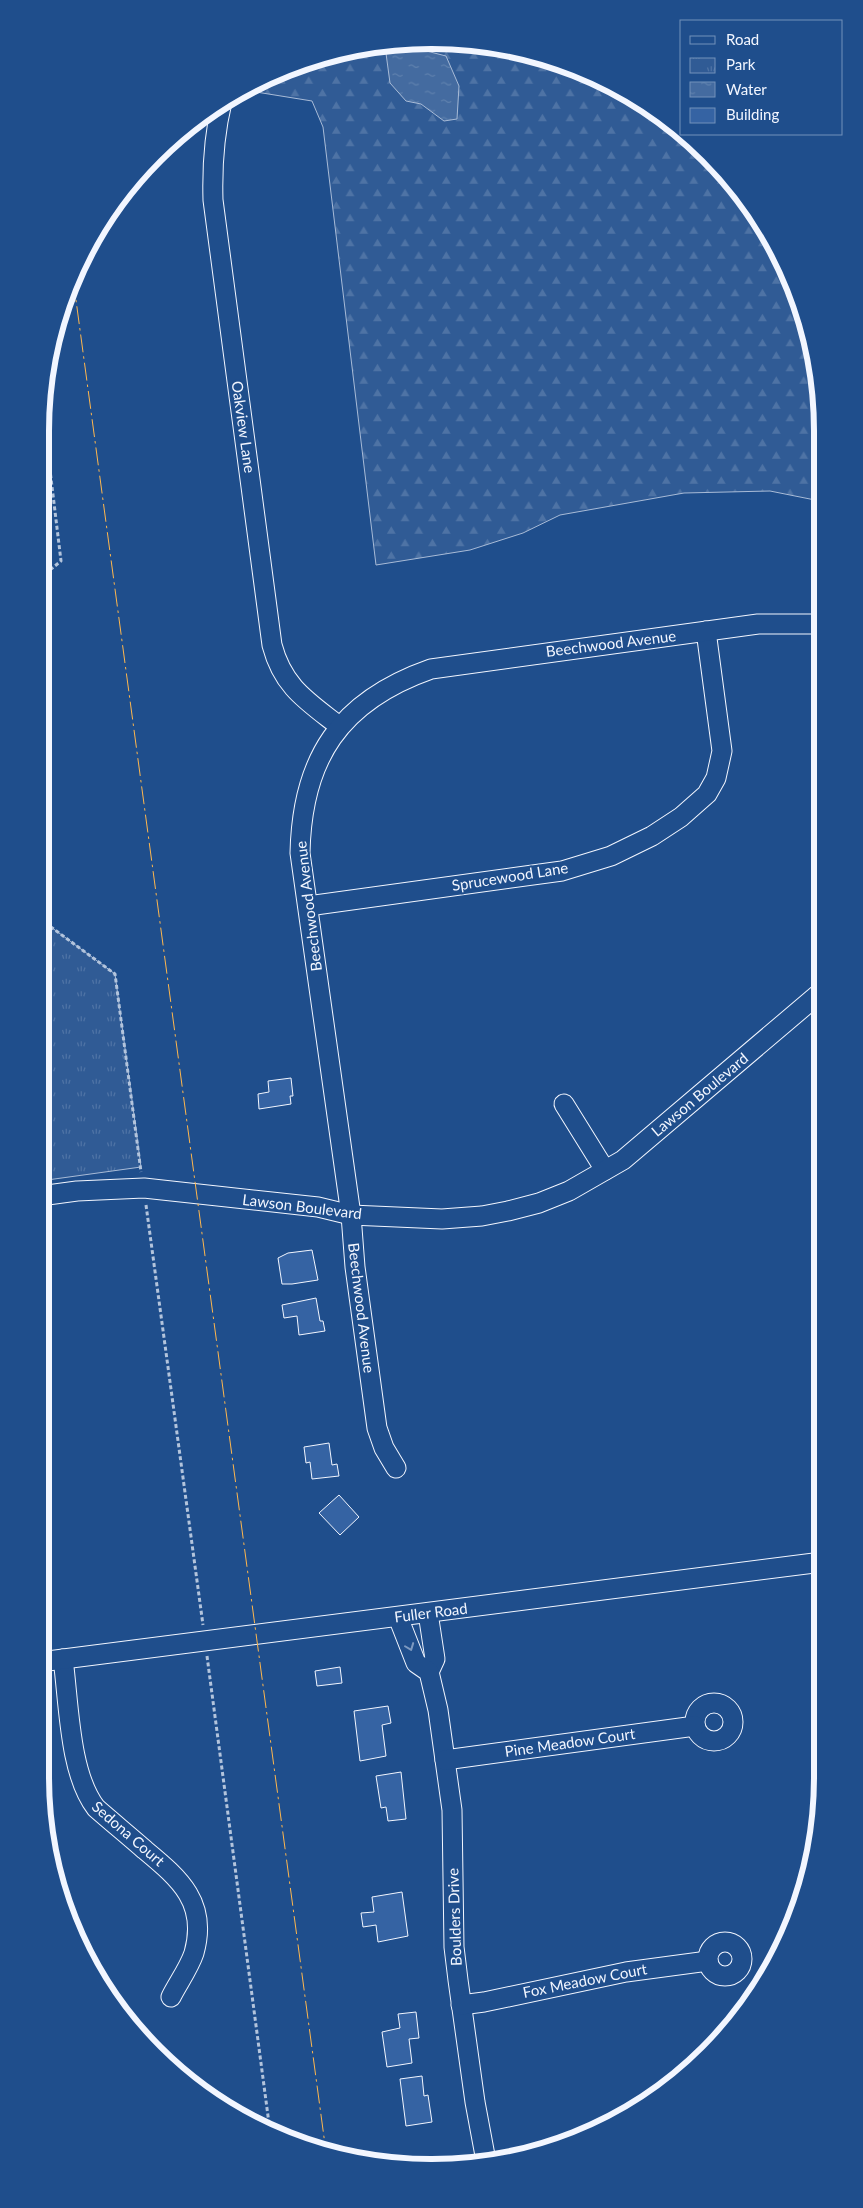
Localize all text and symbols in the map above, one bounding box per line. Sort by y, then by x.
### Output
legend [680,20,843,135]
text: Road [726,30,759,48]
text: Park [726,55,756,73]
text: Water [726,80,767,98]
text: Building [726,105,779,123]
street label: Oakview Lane [229,380,259,474]
street label: Beechwood Avenue [545,626,677,660]
street label: Beechwood Avenue [291,840,325,972]
street label: Sprucewood Lane [450,858,569,894]
street label: Lawson Boulevard [647,1049,751,1140]
street label: Lawson Boulevard [241,1190,363,1222]
street label: Beechwood Avenue [345,1242,379,1374]
street label: Fuller Road [393,1599,468,1625]
one-way arrow [404,1642,414,1651]
street label: Pine Meadow Court [504,1724,637,1760]
street label: Sedona Court [89,1797,169,1870]
street label: Boulders Drive [443,1868,465,1966]
street label: Fox Meadow Court [521,1959,649,2001]

